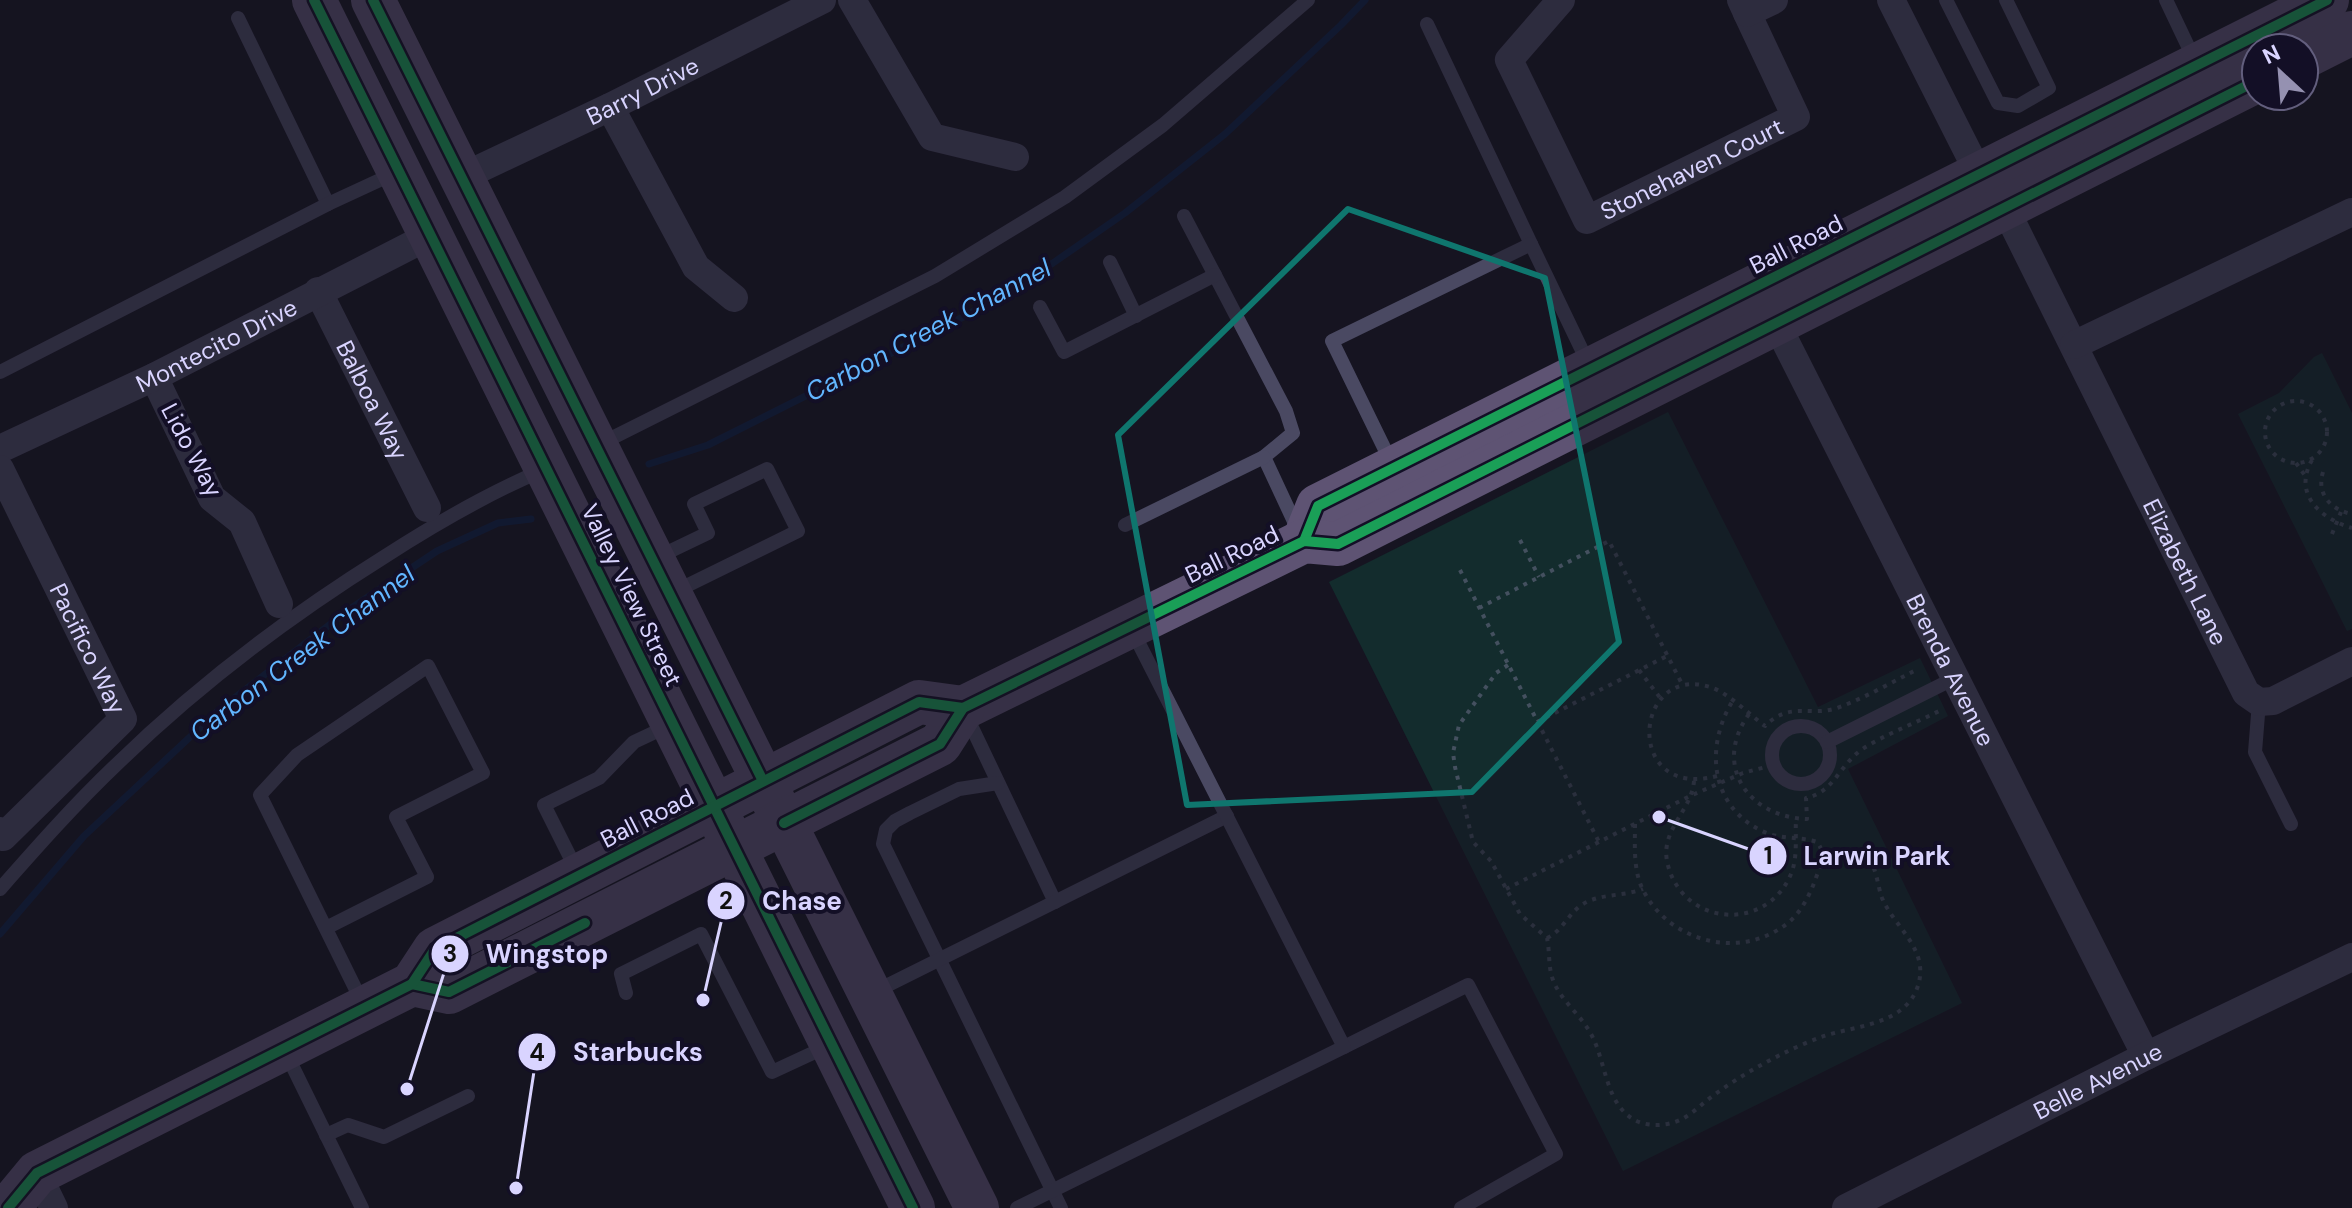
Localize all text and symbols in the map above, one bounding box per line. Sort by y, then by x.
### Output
north arrow [2240,32,2320,112]
text: N [2258,38,2285,71]
street label: Barry Drive [581,49,704,132]
street label: Stonehaven Court [1595,110,1788,227]
street label: Ball Road [1744,207,1848,281]
water label: Carbon Creek Channel [799,250,1058,409]
street label: Montecito Drive [131,291,302,399]
street label: Balboa Way [330,335,416,465]
street label: Lido Way [154,398,230,502]
street label: Elizabeth Lane [2136,493,2235,650]
street label: Valley View Street [574,499,690,691]
street label: Ball Road [1180,518,1284,590]
water label: Carbon Creek Channel [183,556,422,749]
street label: Pacifico Way [43,578,134,719]
street label: Brenda Avenue [1900,589,2002,751]
street label: Ball Road [595,781,699,855]
callout: Larwin Park [1748,831,1967,881]
text: Larwin Park [1804,839,1950,873]
text: 1 [1764,840,1772,871]
callout: Chase [706,876,858,926]
text: Chase [762,884,842,918]
text: 2 [719,885,733,916]
callout: Wingstop [430,929,624,979]
text: Wingstop [486,937,608,971]
text: 3 [443,938,457,969]
callout: Starbucks [517,1027,719,1077]
text: Starbucks [573,1035,703,1069]
street label: Belle Avenue [2028,1035,2167,1126]
text: 4 [529,1037,545,1068]

